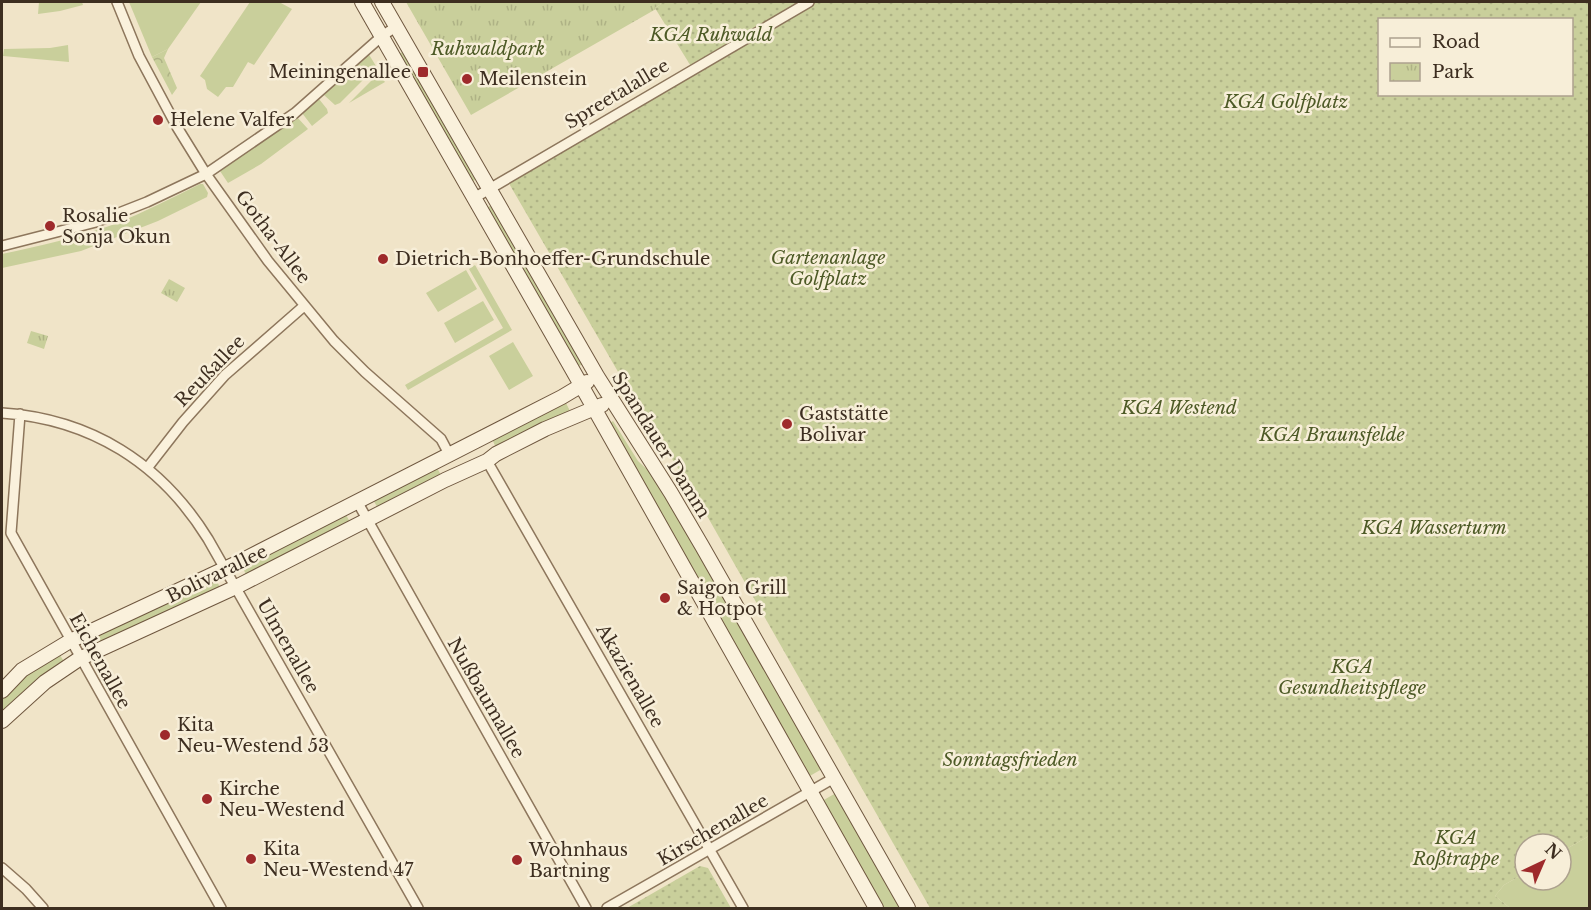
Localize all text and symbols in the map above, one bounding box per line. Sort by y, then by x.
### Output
legend [1378,18,1573,96]
park label: KGA Ruhwald [648,24,773,46]
text: Road [1432,31,1480,53]
park label: Ruhwaldpark [430,38,545,60]
street label: Spreetalallee [561,54,673,134]
place label: Meiningenallee [269,61,411,83]
text: Park [1432,61,1474,83]
marker: Meiningenallee [416,65,430,79]
place label: Meilenstein [479,68,587,90]
marker: Meilenstein [460,72,474,86]
park label: KGA Golfplatz [1223,91,1348,113]
place label: Helene Valfer [170,109,295,131]
marker: Helene Valfer [151,113,165,127]
street label: Gotha-Allee [231,186,315,288]
place label: Rosalie Sonja Okun [62,205,171,248]
marker: Rosalie Sonja Okun [43,219,57,233]
park label: Gartenanlage Golfplatz [771,247,885,290]
place label: Dietrich-Bonhoeffer-Grundschule [395,248,710,270]
marker: Dietrich-Bonhoeffer-Grundschule [376,252,390,266]
street label: Reußallee [170,331,250,411]
street label: Spandauer Damm [607,368,715,522]
park label: KGA Westend [1120,397,1237,419]
place label: Gaststätte Bolivar [799,403,888,446]
marker: Gaststätte Bolivar [780,417,794,431]
park label: KGA Braunsfelde [1258,424,1405,446]
park label: KGA Wasserturm [1360,517,1507,539]
street label: Bolivarallee [163,540,271,608]
place label: Saigon Grill & Hotpot [677,577,787,620]
marker: Saigon Grill & Hotpot [658,591,672,605]
street label: Ulmenallee [252,595,324,697]
street label: Eichenallee [65,609,135,713]
street label: Akazienallee [591,619,669,732]
street label: Nußbaumallee [443,634,529,762]
park label: KGA Gesundheitspflege [1278,656,1426,699]
place label: Kita Neu-Westend 53 [177,714,329,757]
marker: Kita Neu-Westend 53 [158,728,172,742]
park label: Sonntagsfrieden [942,749,1078,771]
place label: Kirche Neu-Westend [219,778,345,821]
street label: Kirschenallee [654,789,772,871]
marker: Kirche Neu-Westend [200,792,214,806]
park label: KGA Roßtrappe [1412,827,1499,870]
north arrow [1513,832,1573,892]
place label: Kita Neu-Westend 47 [263,838,414,881]
place label: Wohnhaus Bartning [528,839,628,882]
text: N [1541,839,1566,864]
marker: Kita Neu-Westend 47 [244,852,258,866]
marker: Wohnhaus Bartning [510,853,524,867]

